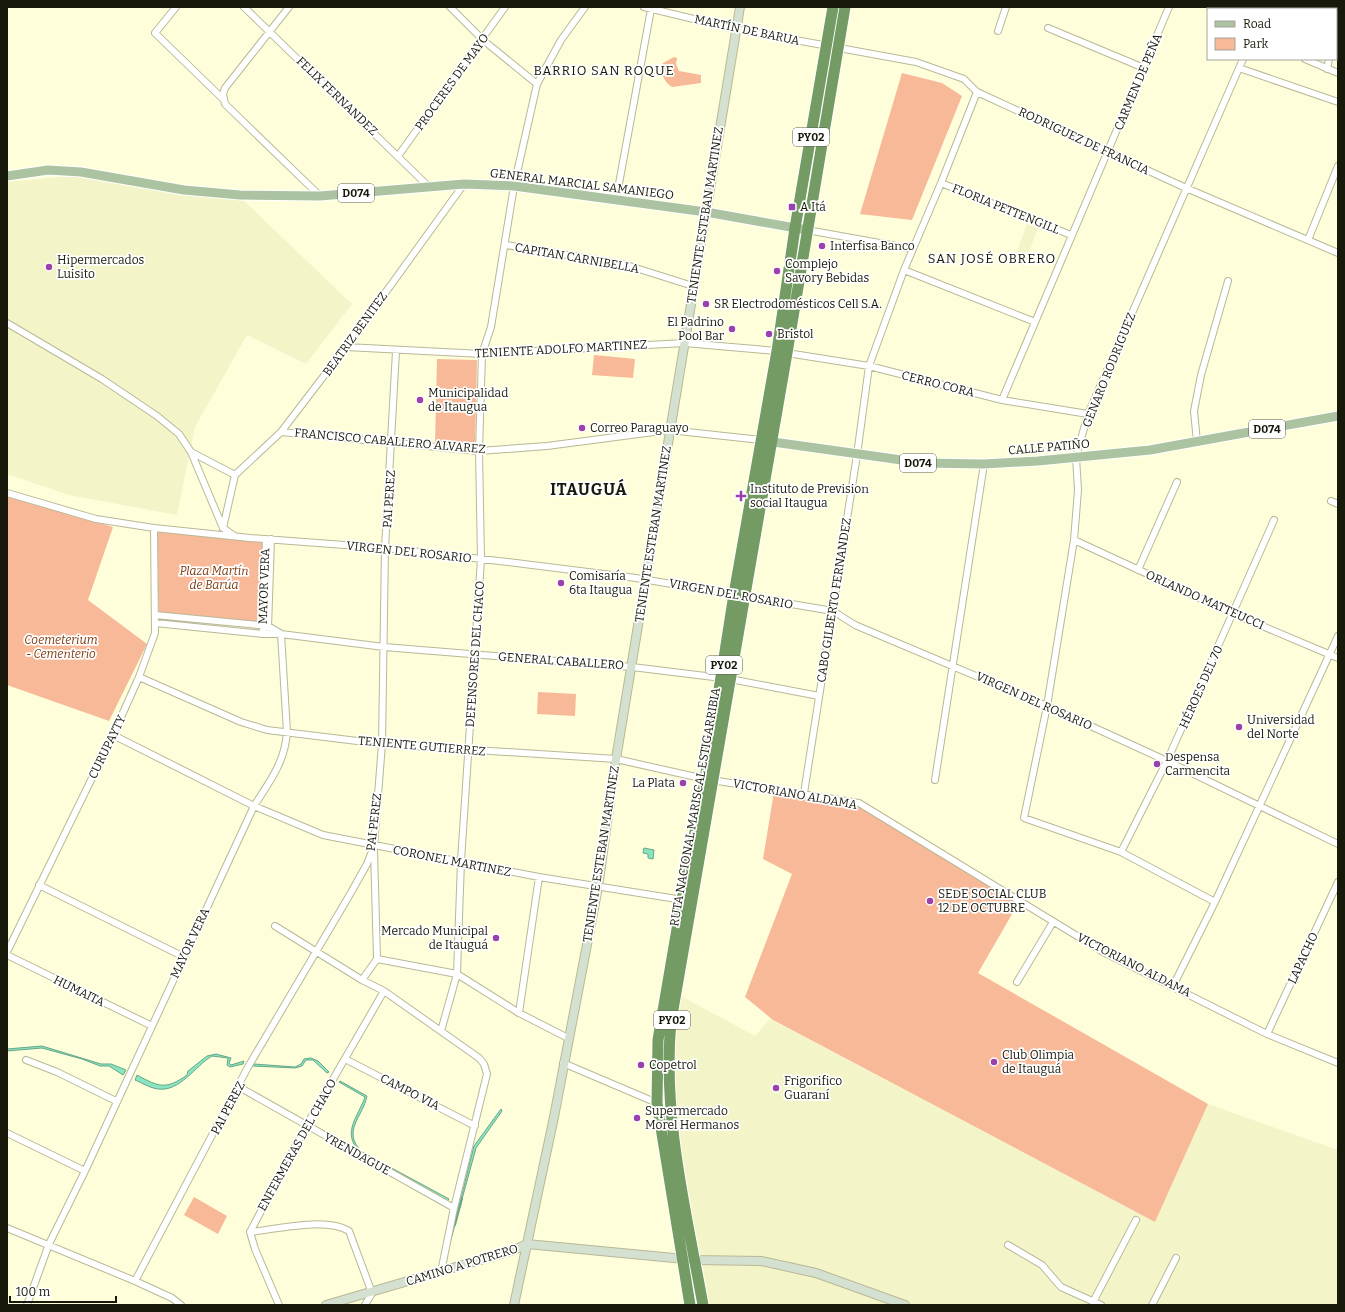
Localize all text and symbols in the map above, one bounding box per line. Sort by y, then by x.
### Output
legend [1207,8,1337,60]
street label: MARTÍN DE BARUA [693,11,802,48]
text: Road [1243,17,1271,31]
street label: PROCERES DE MAYO [412,31,492,133]
street label: CARMEN DE PEÑA [1110,31,1165,133]
text: Park [1243,37,1269,51]
street label: FELIX FERNANDEZ [294,54,380,138]
district label: BARRIO SAN ROQUE [533,63,675,78]
street label: RODRIGUEZ DE FRANCIA [1016,104,1152,178]
street label: TENIENTE ESTEBAN MARTINEZ [684,126,726,304]
road number: PY02 [793,128,829,146]
street label: GENERAL MARCIAL SAMANIEGO [489,166,675,202]
street label: FLORIA PETTENGILL [950,181,1062,237]
road number: D074 [338,184,374,202]
place label: A Itá [800,200,826,214]
marker: A Itá [787,202,797,212]
place label: Interfisa Banco [830,239,915,253]
street label: CAPITAN CARNIBELLA [514,240,641,276]
marker: Interfisa Banco [817,241,827,251]
district label: SAN JOSÉ OBRERO [928,251,1056,266]
place label: Hipermercados Luisito [57,253,145,281]
place label: Complejo Savory Bebidas [785,257,870,285]
marker: Hipermercados Luisito [44,262,54,272]
marker: Complejo Savory Bebidas [772,266,782,276]
street label: BEATRIZ BENITEZ [320,289,390,379]
place label: SR Electrodomésticos Cell S.A. [714,297,882,311]
marker: SR Electrodomésticos Cell S.A. [701,299,711,309]
street label: GENARO RODRIGUEZ [1080,311,1138,429]
place label: El Padrino Pool Bar [667,315,725,343]
marker: El Padrino Pool Bar [727,324,737,334]
place label: Bristol [777,327,814,341]
marker: Bristol [764,329,774,339]
street label: TENIENTE ADOLFO MARTINEZ [474,337,648,361]
street label: CERRO CORA [900,368,976,400]
place label: Municipalidad de Itaugua [428,386,508,414]
marker: Municipalidad de Itaugua [415,395,425,405]
road number: D074 [1249,420,1285,438]
place label: Correo Paraguayo [590,421,689,435]
marker: Correo Paraguayo [577,423,587,433]
street label: FRANCISCO CABALLERO ALVAREZ [294,426,486,456]
street label: CALLE PATIÑO [1007,435,1091,458]
street label: TENIENTE ESTEBAN MARTINEZ [632,445,674,623]
road number: D074 [900,454,936,472]
street label: PAI PEREZ [380,469,398,529]
district label: ITAUGUÁ [550,478,628,499]
place label: Instituto de Prevision social Itaugua [750,482,869,510]
marker: Instituto de Prevision social Itaugua [735,490,747,502]
street label: CABO GILBERTO FERNANDEZ [814,517,854,683]
street label: VIRGEN DEL ROSARIO [346,538,472,566]
street label: MAYOR VERA [256,547,272,624]
park label: Plaza Martín de Barúa [179,564,249,592]
street label: ORLANDO MATTEUCCI [1144,568,1266,632]
place label: Comisaría 6ta Itaugua [569,569,633,597]
street label: VIRGEN DEL ROSARIO [668,576,794,612]
marker: Comisaría 6ta Itaugua [556,578,566,588]
street label: DEFENSORES DEL CHACO [463,580,487,728]
park label: Coemeterium - Cementerio [24,633,98,661]
street label: HÉROES DEL 70 [1176,643,1226,731]
street label: GENERAL CABALLERO [497,650,625,672]
road number: PY02 [706,656,742,674]
street label: VIRGEN DEL ROSARIO [974,669,1094,733]
street label: RUTA NACIONAL MARISCAL ESTIGARRIBIA [667,686,723,927]
street label: CURUPAYTY [86,713,129,781]
place label: Universidad del Norte [1247,713,1315,741]
marker: Universidad del Norte [1234,722,1244,732]
street label: TENIENTE GUTIERREZ [358,733,486,759]
place label: Despensa Carmencita [1165,750,1231,778]
marker: Despensa Carmencita [1152,759,1162,769]
street label: TENIENTE ESTEBAN MARTINEZ [580,765,622,943]
place label: La Plata [632,776,675,790]
street label: VICTORIANO ALDAMA [732,776,859,812]
marker: La Plata [678,778,688,788]
street label: PAI PEREZ [363,792,385,852]
street label: CORONEL MARTINEZ [392,843,512,879]
place label: SEDE SOCIAL CLUB 12 DE OCTUBRE [938,887,1046,915]
marker: SEDE SOCIAL CLUB 12 DE OCTUBRE [925,896,935,906]
street label: MAYOR VERA [168,905,213,980]
place label: Mercado Municipal de Itauguá [381,924,489,952]
street label: VICTORIANO ALDAMA [1075,930,1194,1000]
street label: LAPACHO [1285,930,1321,986]
marker: Mercado Municipal de Itauguá [491,933,501,943]
street label: HUMAITA [51,973,107,1010]
road number: PY02 [654,1011,690,1029]
place label: Club Olimpia de Itauguá [1002,1048,1075,1076]
marker: Club Olimpia de Itauguá [989,1057,999,1067]
place label: Copetrol [649,1058,697,1072]
marker: Copetrol [636,1060,646,1070]
street label: CAMPO VIA [378,1071,443,1113]
place label: Frigorifico Guaraní [784,1074,842,1102]
street label: ENFERMERAS DEL CHACO [255,1076,339,1214]
street label: PAI PEREZ [208,1079,248,1137]
marker: Frigorifico Guaraní [771,1083,781,1093]
place label: Supermercado Morel Hermanos [645,1104,739,1132]
marker: Supermercado Morel Hermanos [632,1113,642,1123]
street label: YRENDAGUE [321,1130,393,1178]
street label: CAMINO A POTRERO [404,1241,520,1289]
scale bar [10,1278,116,1304]
text: 100 m [16,1285,51,1299]

